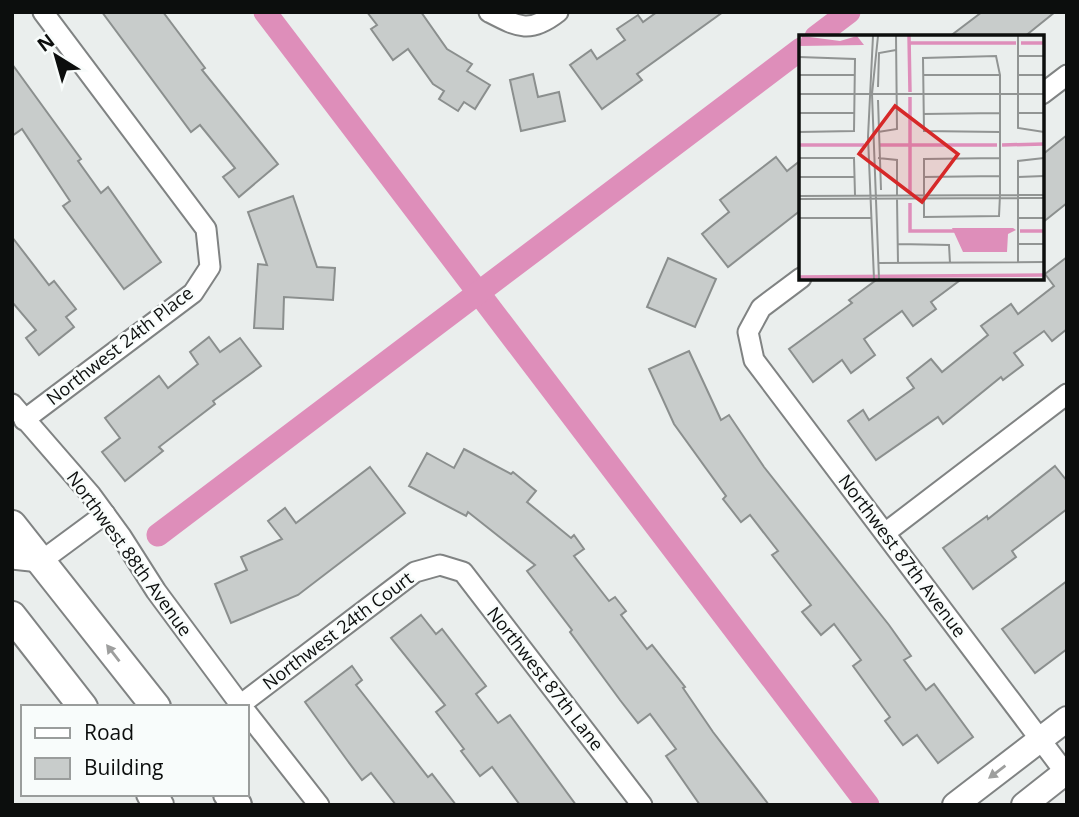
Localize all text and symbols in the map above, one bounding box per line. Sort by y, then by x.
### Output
north arrow [21,21,91,91]
text: N [32,27,60,57]
inset map [799,35,1044,280]
street label: Northwest 24th Place [41,280,198,410]
street label: Northwest 88th Avenue [62,466,198,641]
street label: Northwest 87th Avenue [834,469,972,642]
street label: Northwest 24th Court [257,566,418,695]
street label: Northwest 87th Lane [482,602,609,755]
one-way arrow [106,645,121,663]
legend [21,705,248,796]
text: Road [84,718,134,746]
text: Building [84,753,163,781]
one-way arrow [988,765,1006,779]

